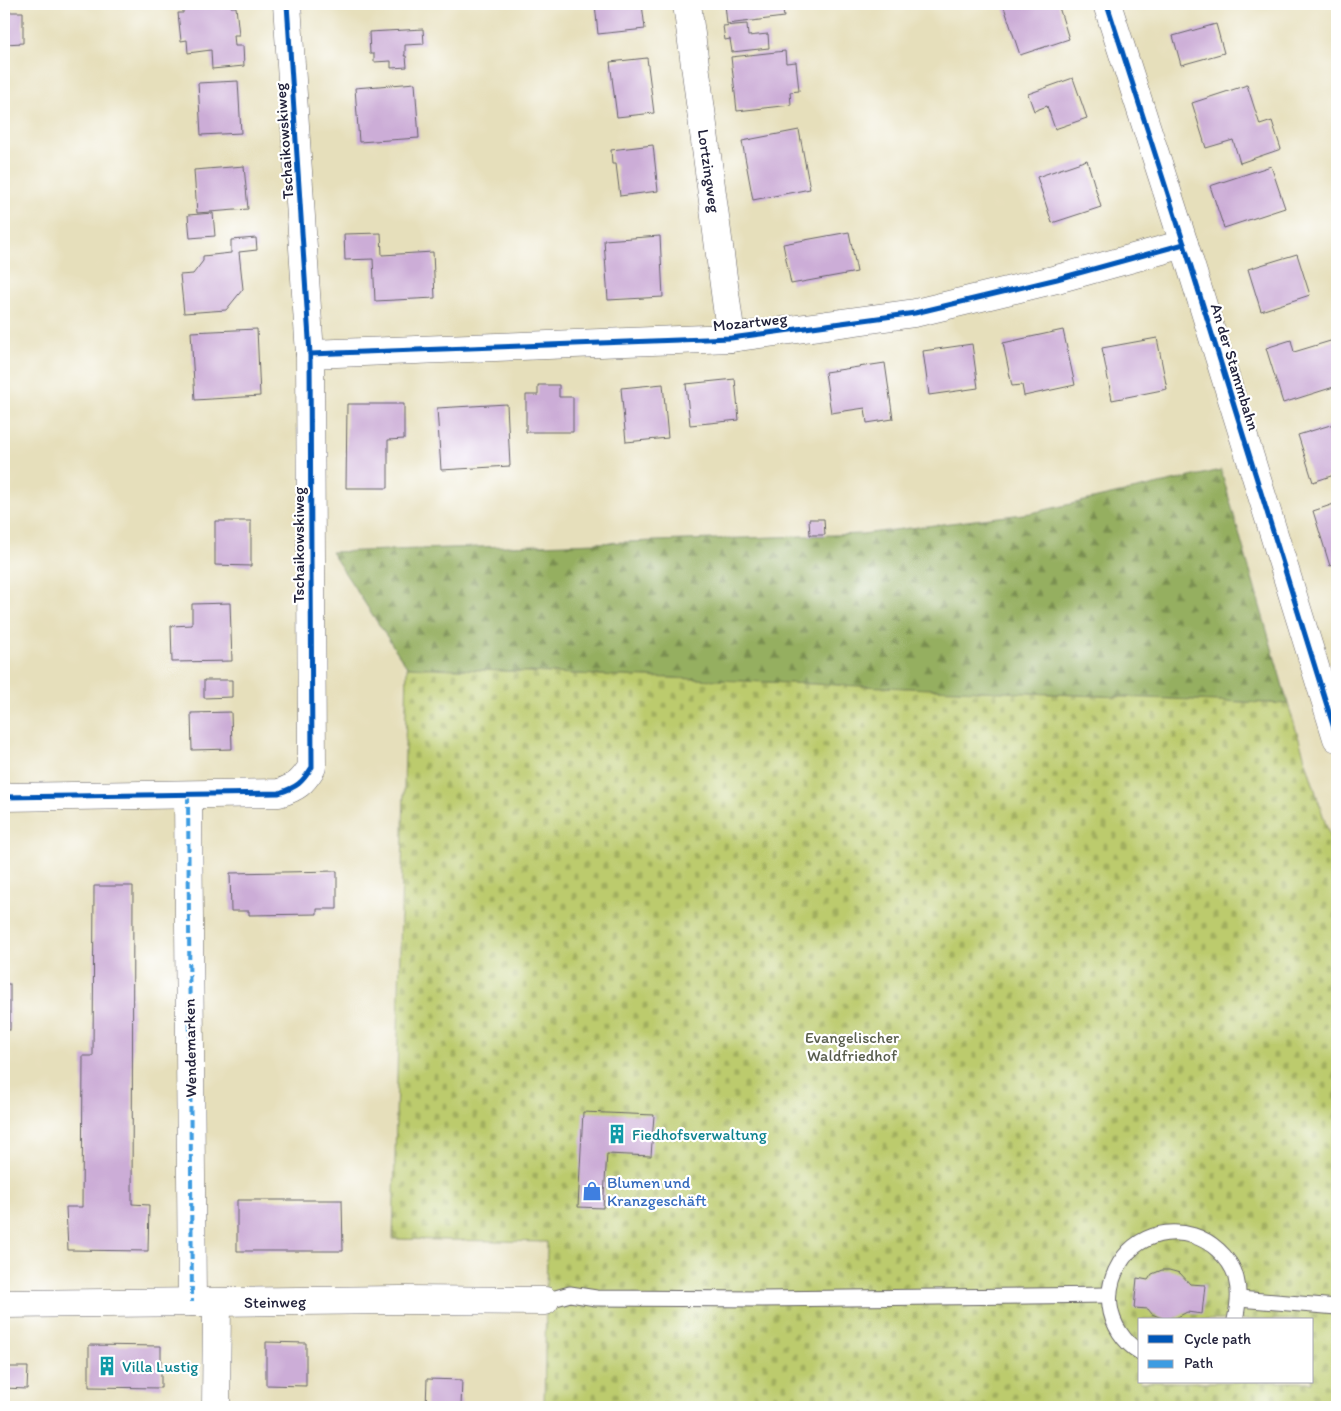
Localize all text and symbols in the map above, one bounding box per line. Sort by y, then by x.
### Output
street label: Tschaikowskiweg [270,82,298,200]
street label: Lortzingweg [694,128,724,215]
street label: An der Stammbahn [1207,301,1263,433]
street label: Mozartweg [712,309,789,335]
street label: Tschaikowskiweg [289,486,308,603]
street label: Wendemarken [180,998,200,1098]
park label: Evangelischer Waldfriedhof [805,1028,899,1065]
building icon: Fiedhofsverwaltung [606,1123,628,1145]
place label: Fiedhofsverwaltung [632,1125,768,1144]
place label: Blumen und Kranzgeschäft [607,1173,707,1210]
shop icon: Blumen und Kranzgeschäft [581,1180,603,1202]
street label: Steinweg [244,1292,307,1312]
legend [1138,1318,1314,1384]
text: Cycle path [1184,1330,1251,1348]
text: Path [1184,1354,1213,1372]
building icon: Villa Lustig [96,1355,118,1377]
place label: Villa Lustig [122,1357,199,1376]

